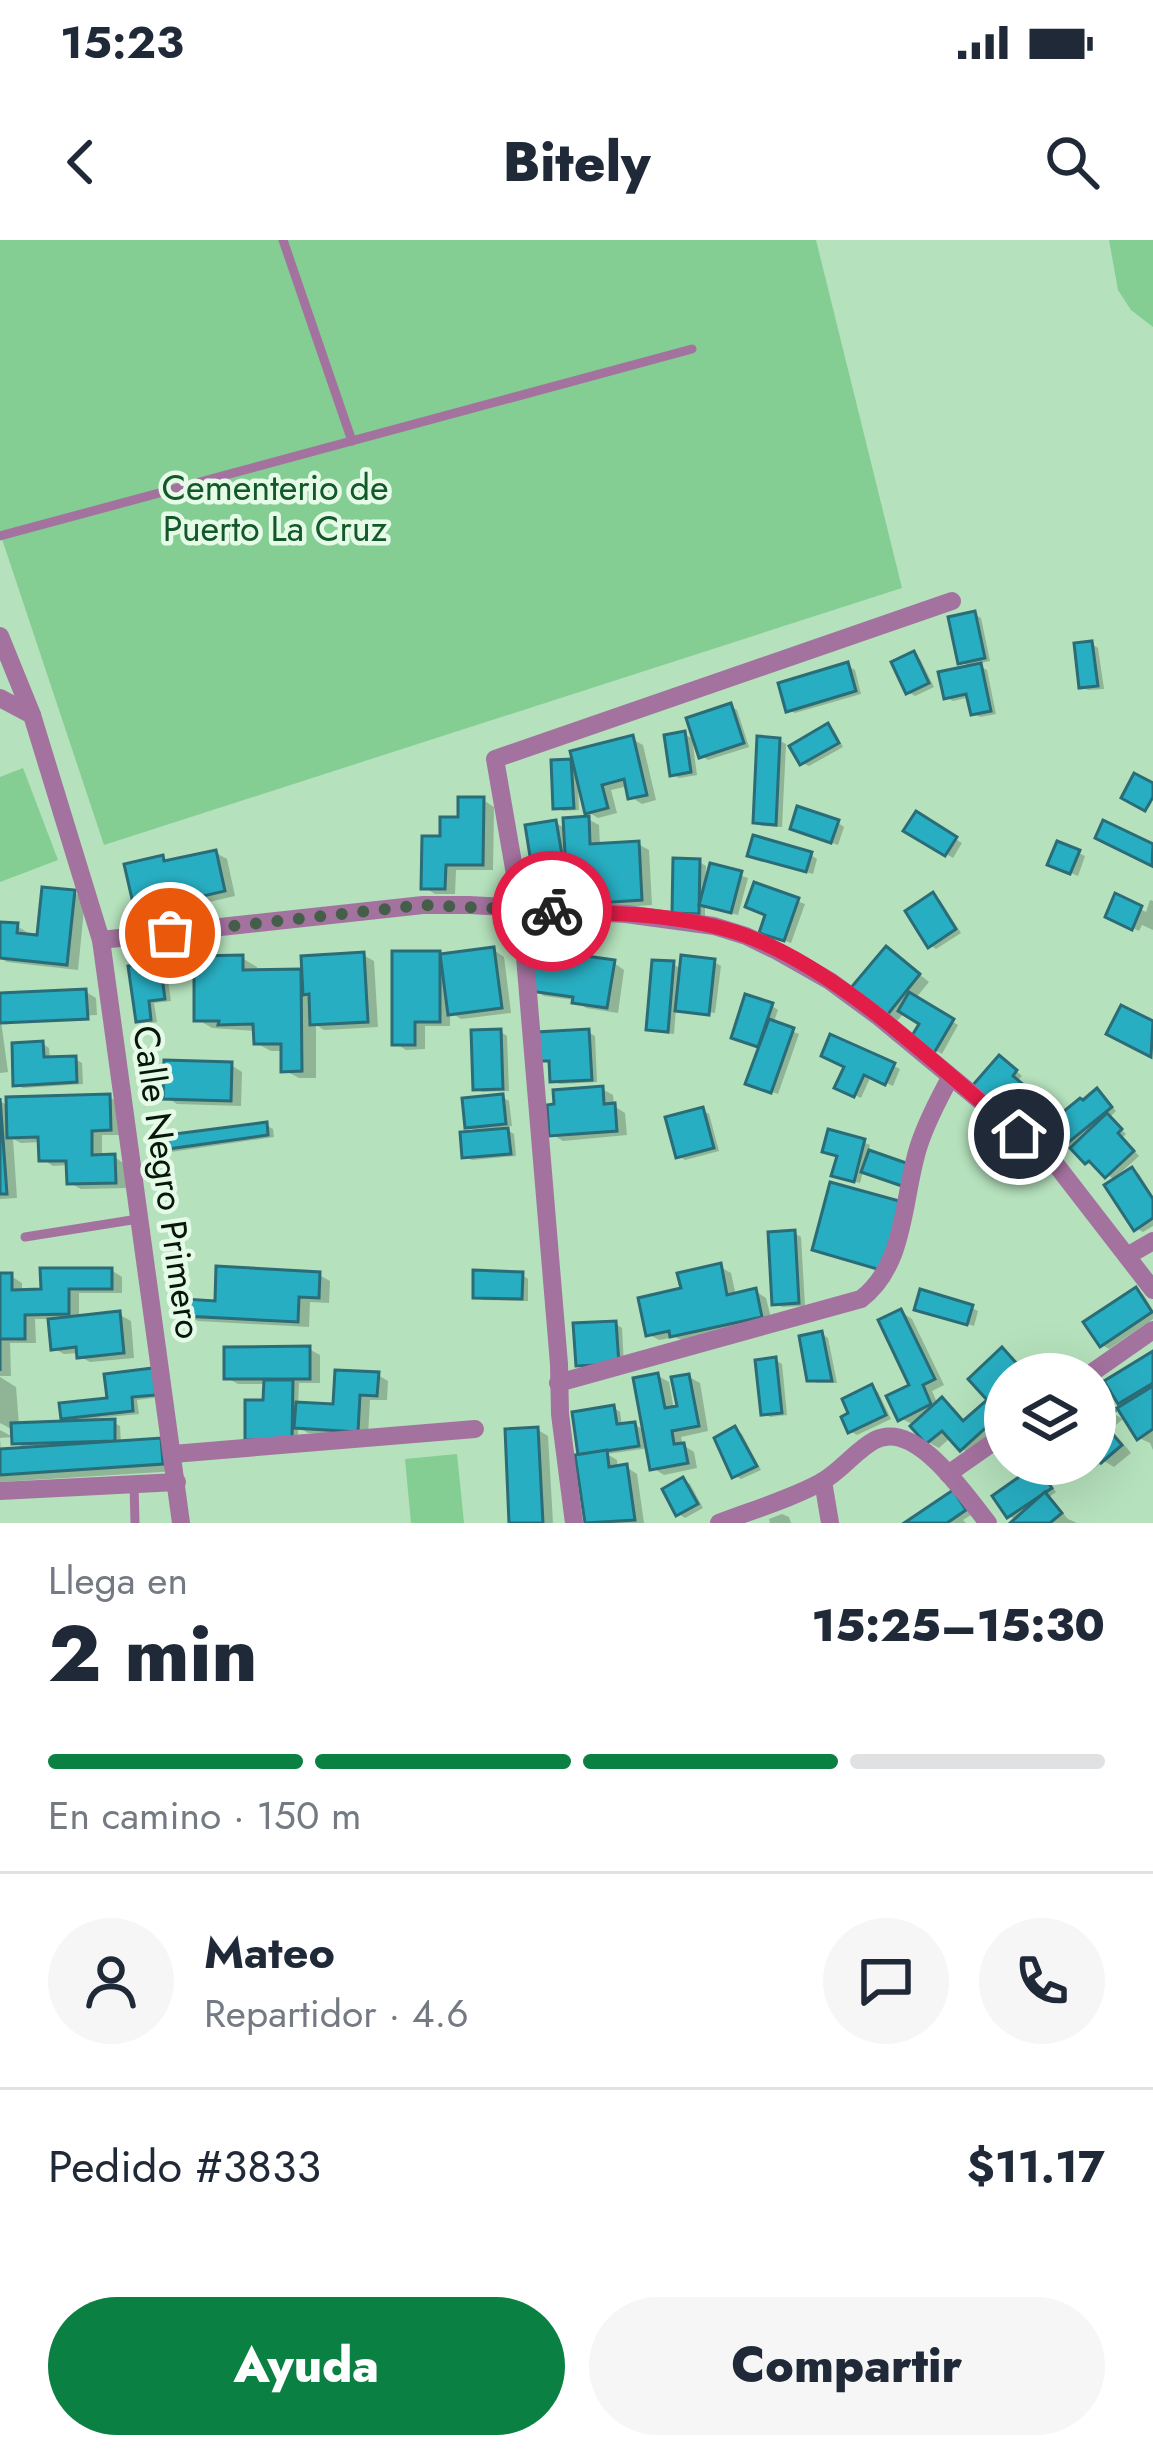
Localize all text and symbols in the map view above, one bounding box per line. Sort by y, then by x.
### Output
text: 15:23 [60,10,184,75]
text: Bitely [503,123,650,201]
icon: back [48,129,114,195]
icon: search [1039,129,1105,195]
park label: Cementerio de Puerto La Cruz [161,461,389,554]
courier [492,851,612,971]
icon: bike [519,878,585,944]
pin [119,882,221,984]
icon: bag [137,900,203,966]
street label: Calle Negro Primero [120,1022,216,1342]
pin [968,1083,1070,1185]
icon: home [986,1101,1052,1167]
map controls [984,1353,1116,1485]
button: layers [984,1353,1116,1485]
text: Llega en [48,1552,188,1609]
text: 15:25–15:30 [812,1593,1105,1658]
text: 2 min [48,1598,257,1710]
text: En camino · 150 m [48,1787,362,1844]
button: person [48,1918,174,2044]
button: chat [823,1918,949,2044]
button: phone [979,1918,1105,2044]
text: Mateo [204,1920,335,1985]
text: Repartidor · 4.6 [204,1985,469,2042]
text: Pedido #3833 [48,2134,321,2199]
text: $11.17 [967,2134,1105,2199]
button: Ayuda [48,2297,565,2435]
button: Compartir [589,2297,1105,2435]

